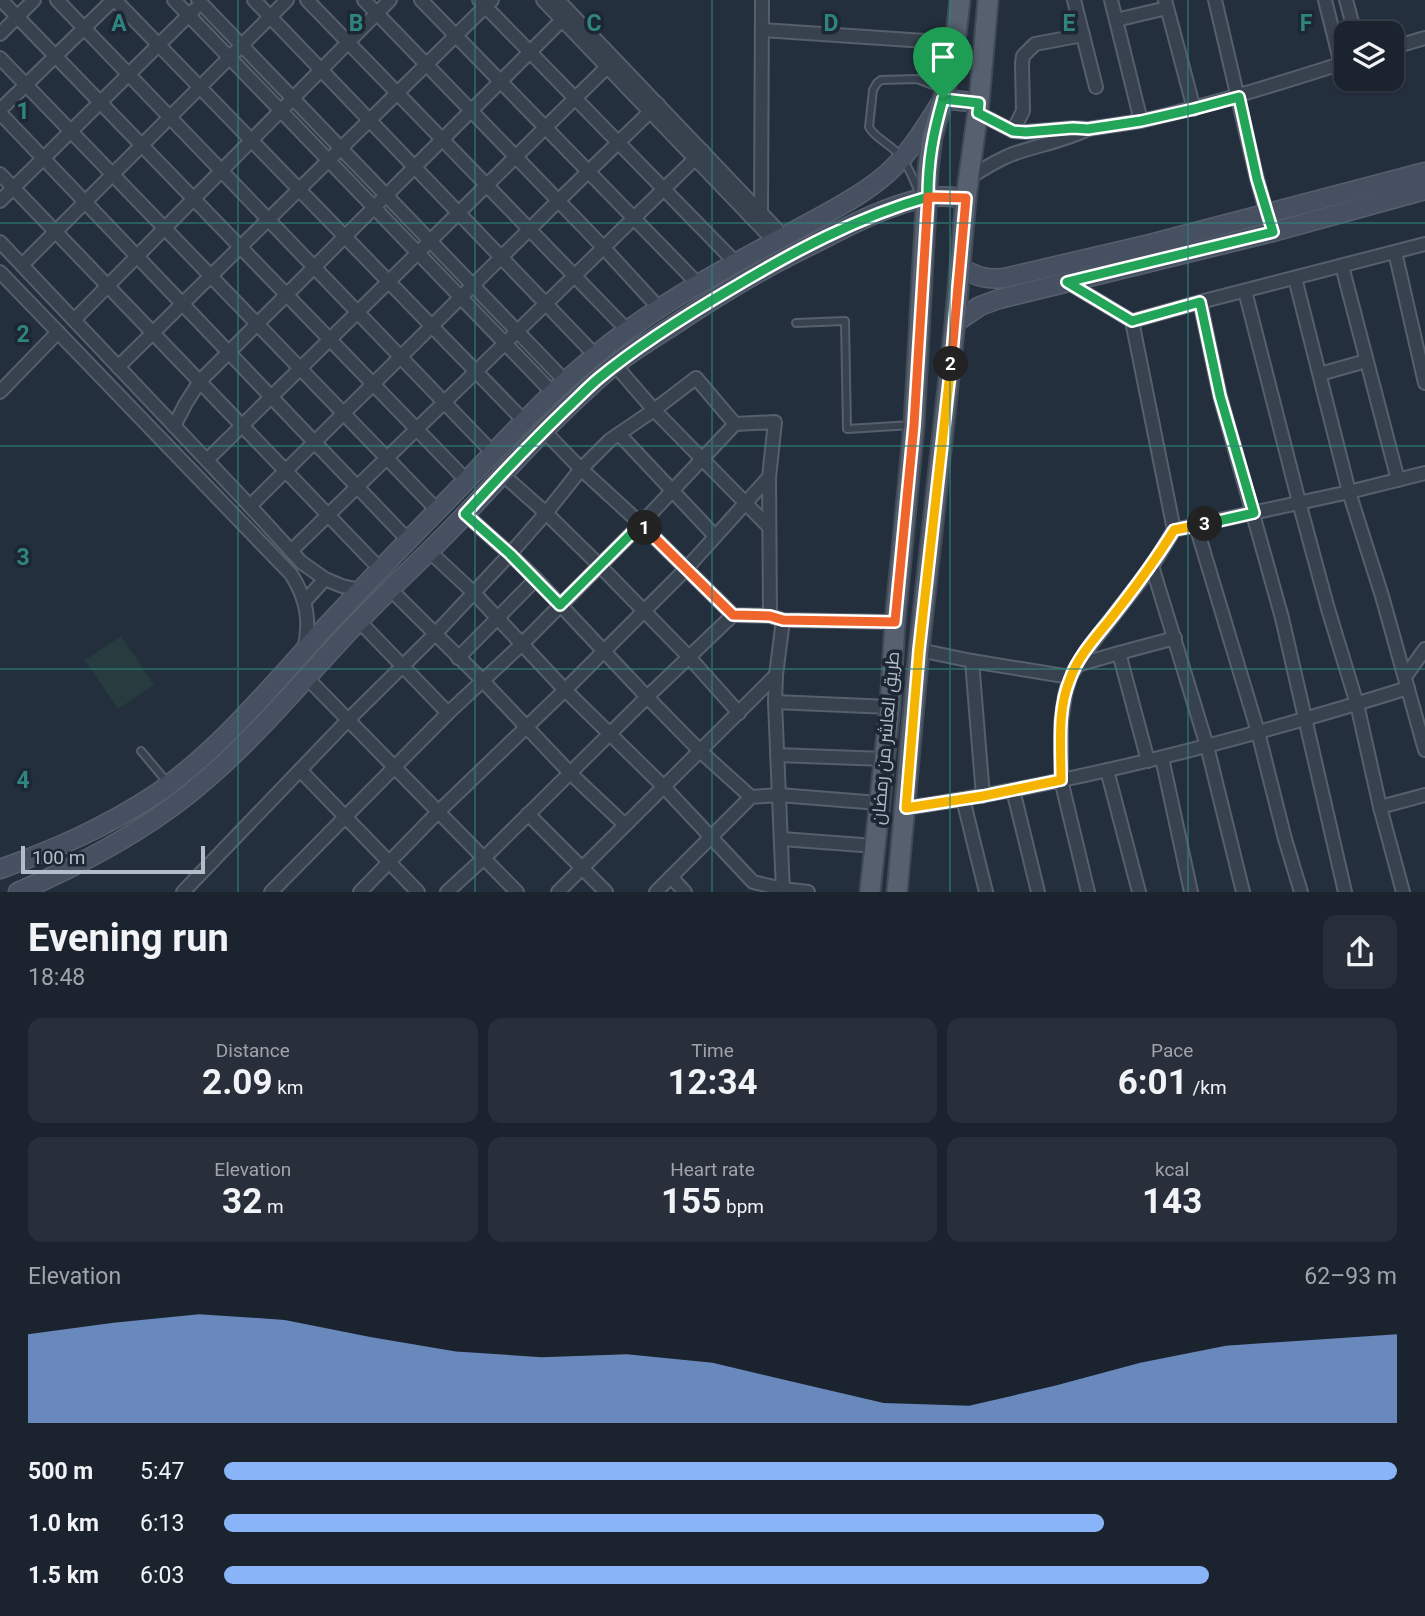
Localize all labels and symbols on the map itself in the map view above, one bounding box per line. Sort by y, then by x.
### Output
text: A [111,10,127,37]
text: B [349,10,363,37]
text: C [586,10,602,37]
text: D [824,10,838,37]
text: E [1063,10,1076,37]
text: F [1300,10,1313,37]
pin [913,27,973,99]
text: 1 [16,98,30,125]
text: 2 [16,321,30,348]
pin: 2 [934,346,968,382]
pin: 3 [1188,506,1222,542]
pin: 1 [628,510,662,546]
text: 3 [16,544,30,571]
street label: طريق العاشر من رمضان [867,650,905,826]
text: 4 [16,767,30,794]
scale bar [21,842,205,874]

